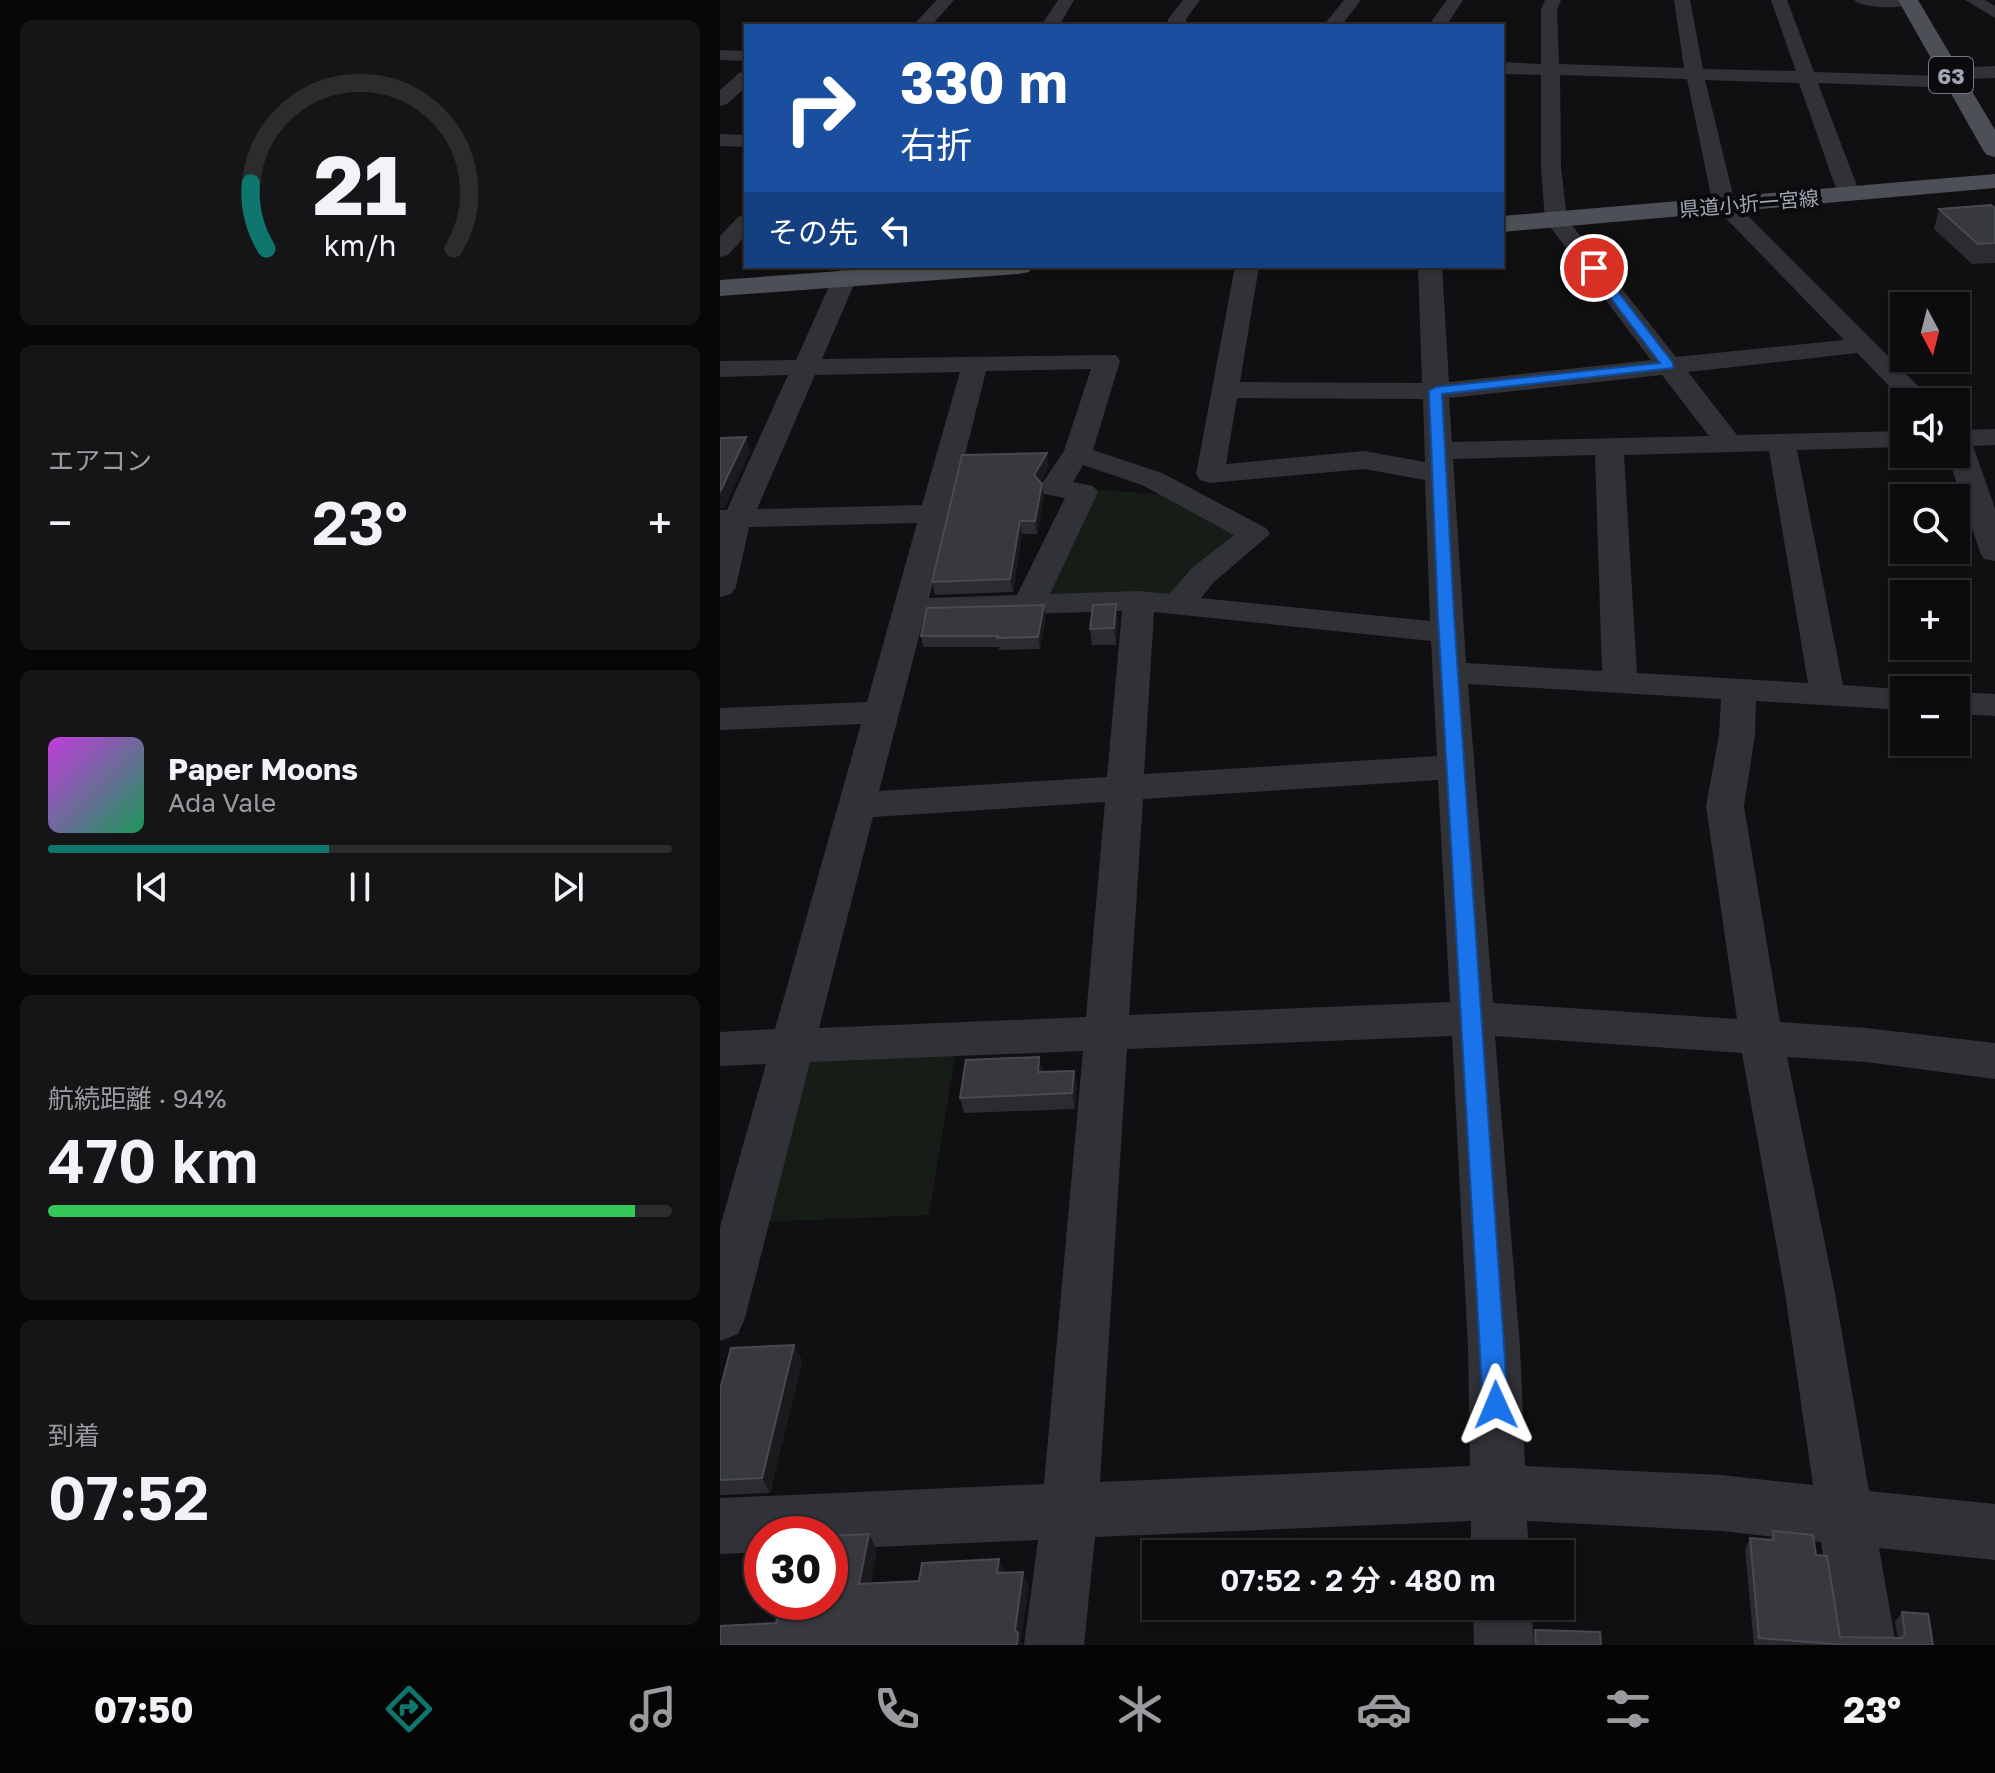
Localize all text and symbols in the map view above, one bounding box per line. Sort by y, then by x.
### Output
text: 330 m [900,48,1068,115]
icon: right [768,56,872,160]
road number: 63 [1929,57,1973,93]
text: 右折 [900,123,972,166]
text: 21 [313,132,407,232]
street label: 県道小折一宮線 [1678,185,1820,221]
icon: left [874,208,918,252]
text: その先 [768,214,858,250]
text: km/h [324,228,396,262]
pin [1560,234,1628,302]
icon: arrive [1572,246,1616,290]
north arrow [1890,292,1970,372]
map controls [1890,292,1970,756]
button: sound [1890,388,1970,468]
text: エアコン [48,445,152,476]
button: search [1890,484,1970,564]
text: 23° [312,486,408,558]
text: − [48,496,72,549]
text: + [648,496,672,549]
button: + [1890,580,1970,660]
button: − [1890,676,1970,756]
text: Paper Moons [168,751,358,787]
text: Ada Vale [168,787,276,818]
icon: previous [130,865,174,909]
icon: pause [338,865,382,909]
icon: next [546,865,590,909]
text: 航続距離 · 94% [48,1083,226,1114]
text: 470 km [48,1124,258,1196]
position arrow [1454,1363,1538,1447]
text: 到着 [48,1420,100,1451]
text: 07:52 [48,1461,209,1533]
speed limit sign: 30 [744,1516,848,1620]
text: 07:52 · 2 分 · 480 m [1220,1562,1496,1598]
icon: directions [381,1681,437,1737]
icon: music [625,1681,681,1737]
icon: phone [869,1681,925,1737]
icon: climate [1112,1681,1168,1737]
icon: car [1356,1681,1412,1737]
icon: filters [1600,1681,1656,1737]
text: 07:50 [94,1688,194,1731]
text: 23° [1843,1688,1901,1731]

